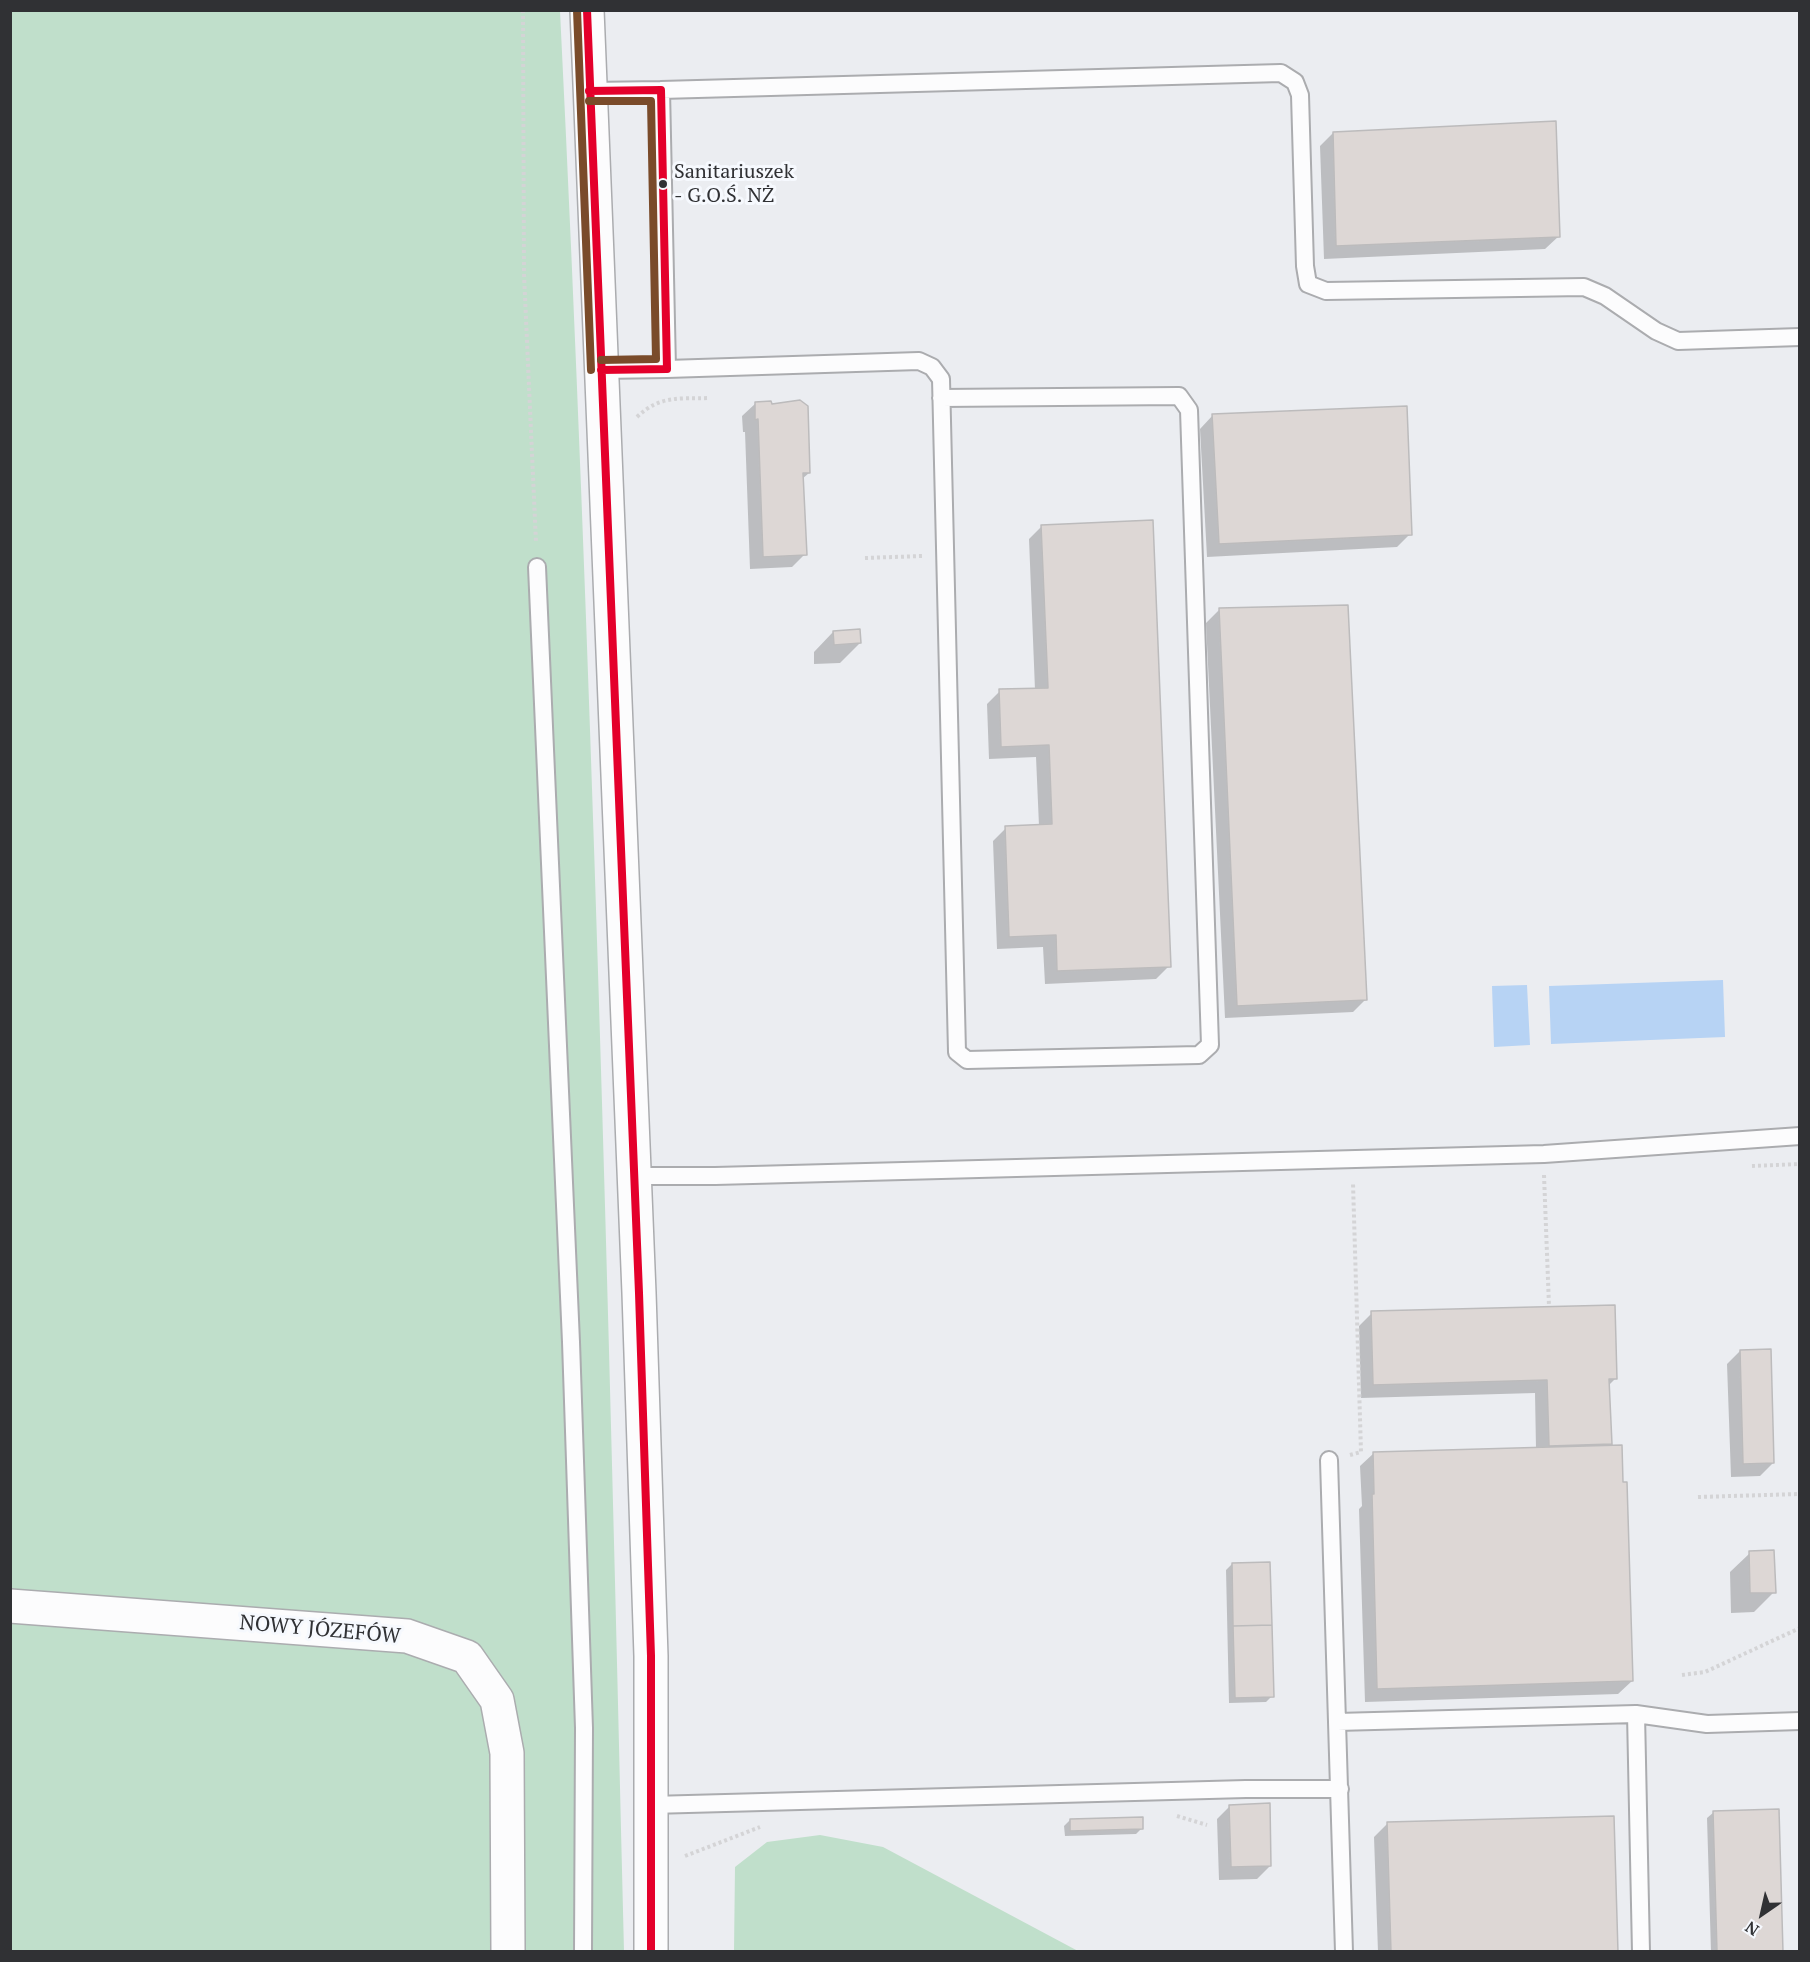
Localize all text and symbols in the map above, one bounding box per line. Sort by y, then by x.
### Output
place label: Sanitariuszek - G.O.Ś. NŻ [674,160,794,207]
marker: Sanitariuszek - G.O.Ś. NŻ [657,178,669,190]
street label: NOWY JÓZEFÓW [238,1610,402,1650]
north arrow [1732,1884,1792,1944]
text: N [1741,1916,1763,1941]

